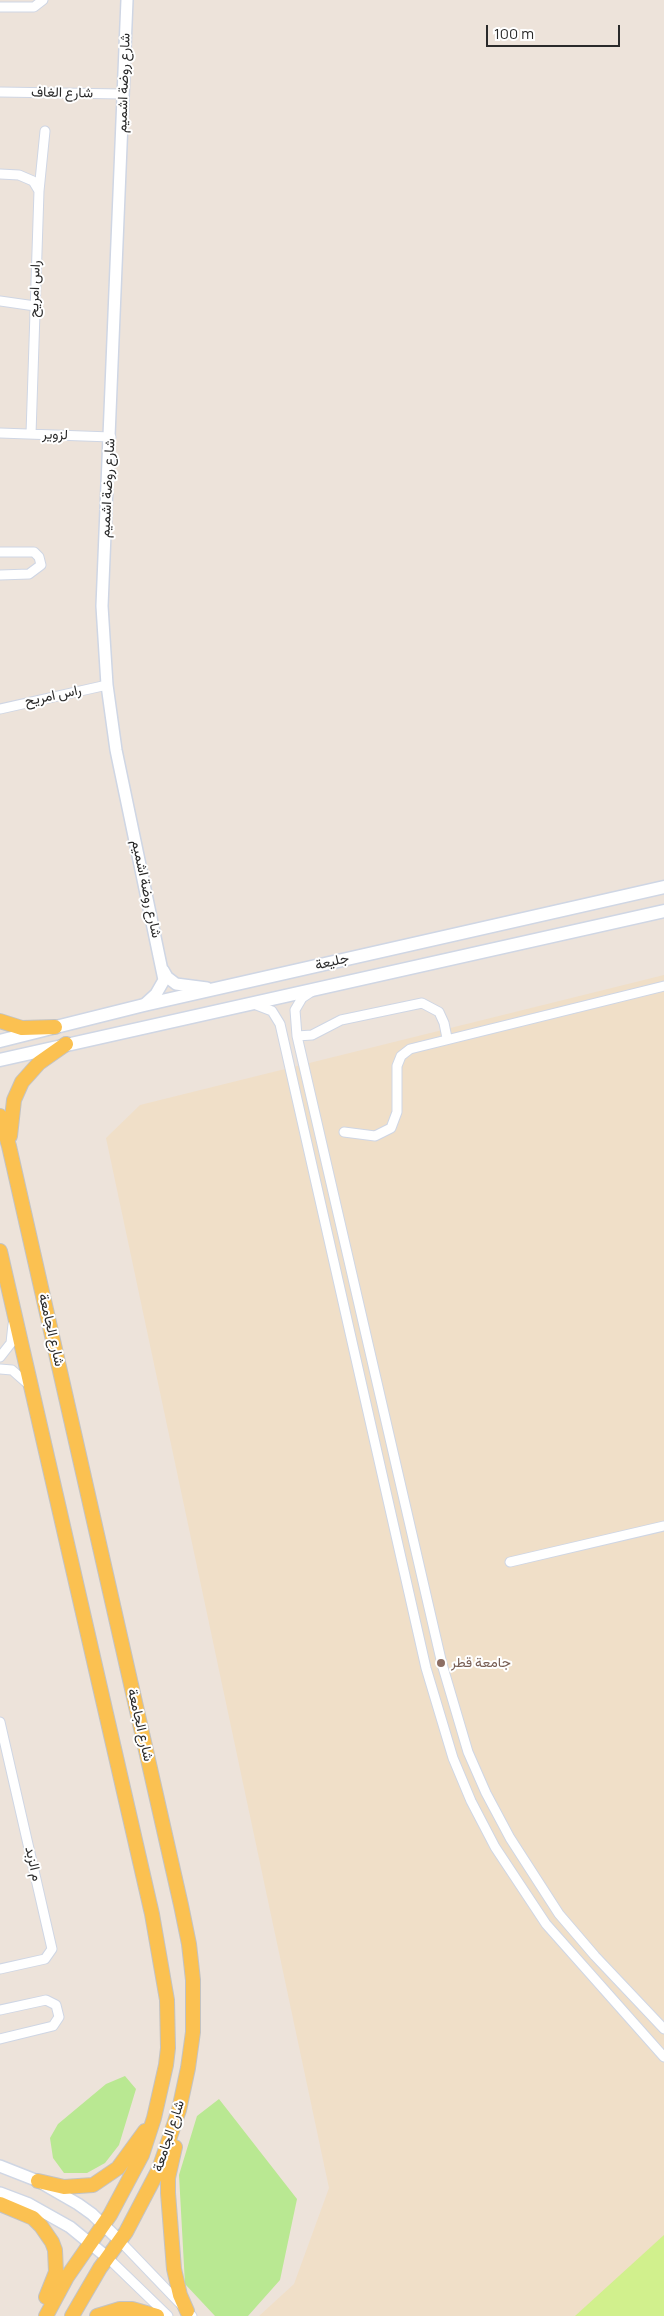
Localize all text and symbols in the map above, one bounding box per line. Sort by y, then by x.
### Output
scale bar [489,15,623,47]
text: 100 m [494,23,534,44]
street label: شارع روضة اشميم [114,33,134,133]
street label: شارع الغاف [31,84,93,102]
street label: راس امريح [26,260,44,318]
street label: لزوير [42,426,68,444]
street label: شارع روضة اشميم [97,438,119,538]
street label: راس امريح [23,682,83,710]
street label: شارع روضة اشميم [127,838,165,940]
street label: جليعة [313,950,351,974]
street label: شارع الجامعة [34,1292,68,1368]
place label: جامعة قطر [451,1655,511,1671]
marker: جامعة قطر [435,1657,447,1669]
street label: شارع الجامعة [123,1687,157,1763]
street label: م الزبد [21,1845,45,1883]
street label: شارع الجامعة [150,2098,188,2174]

